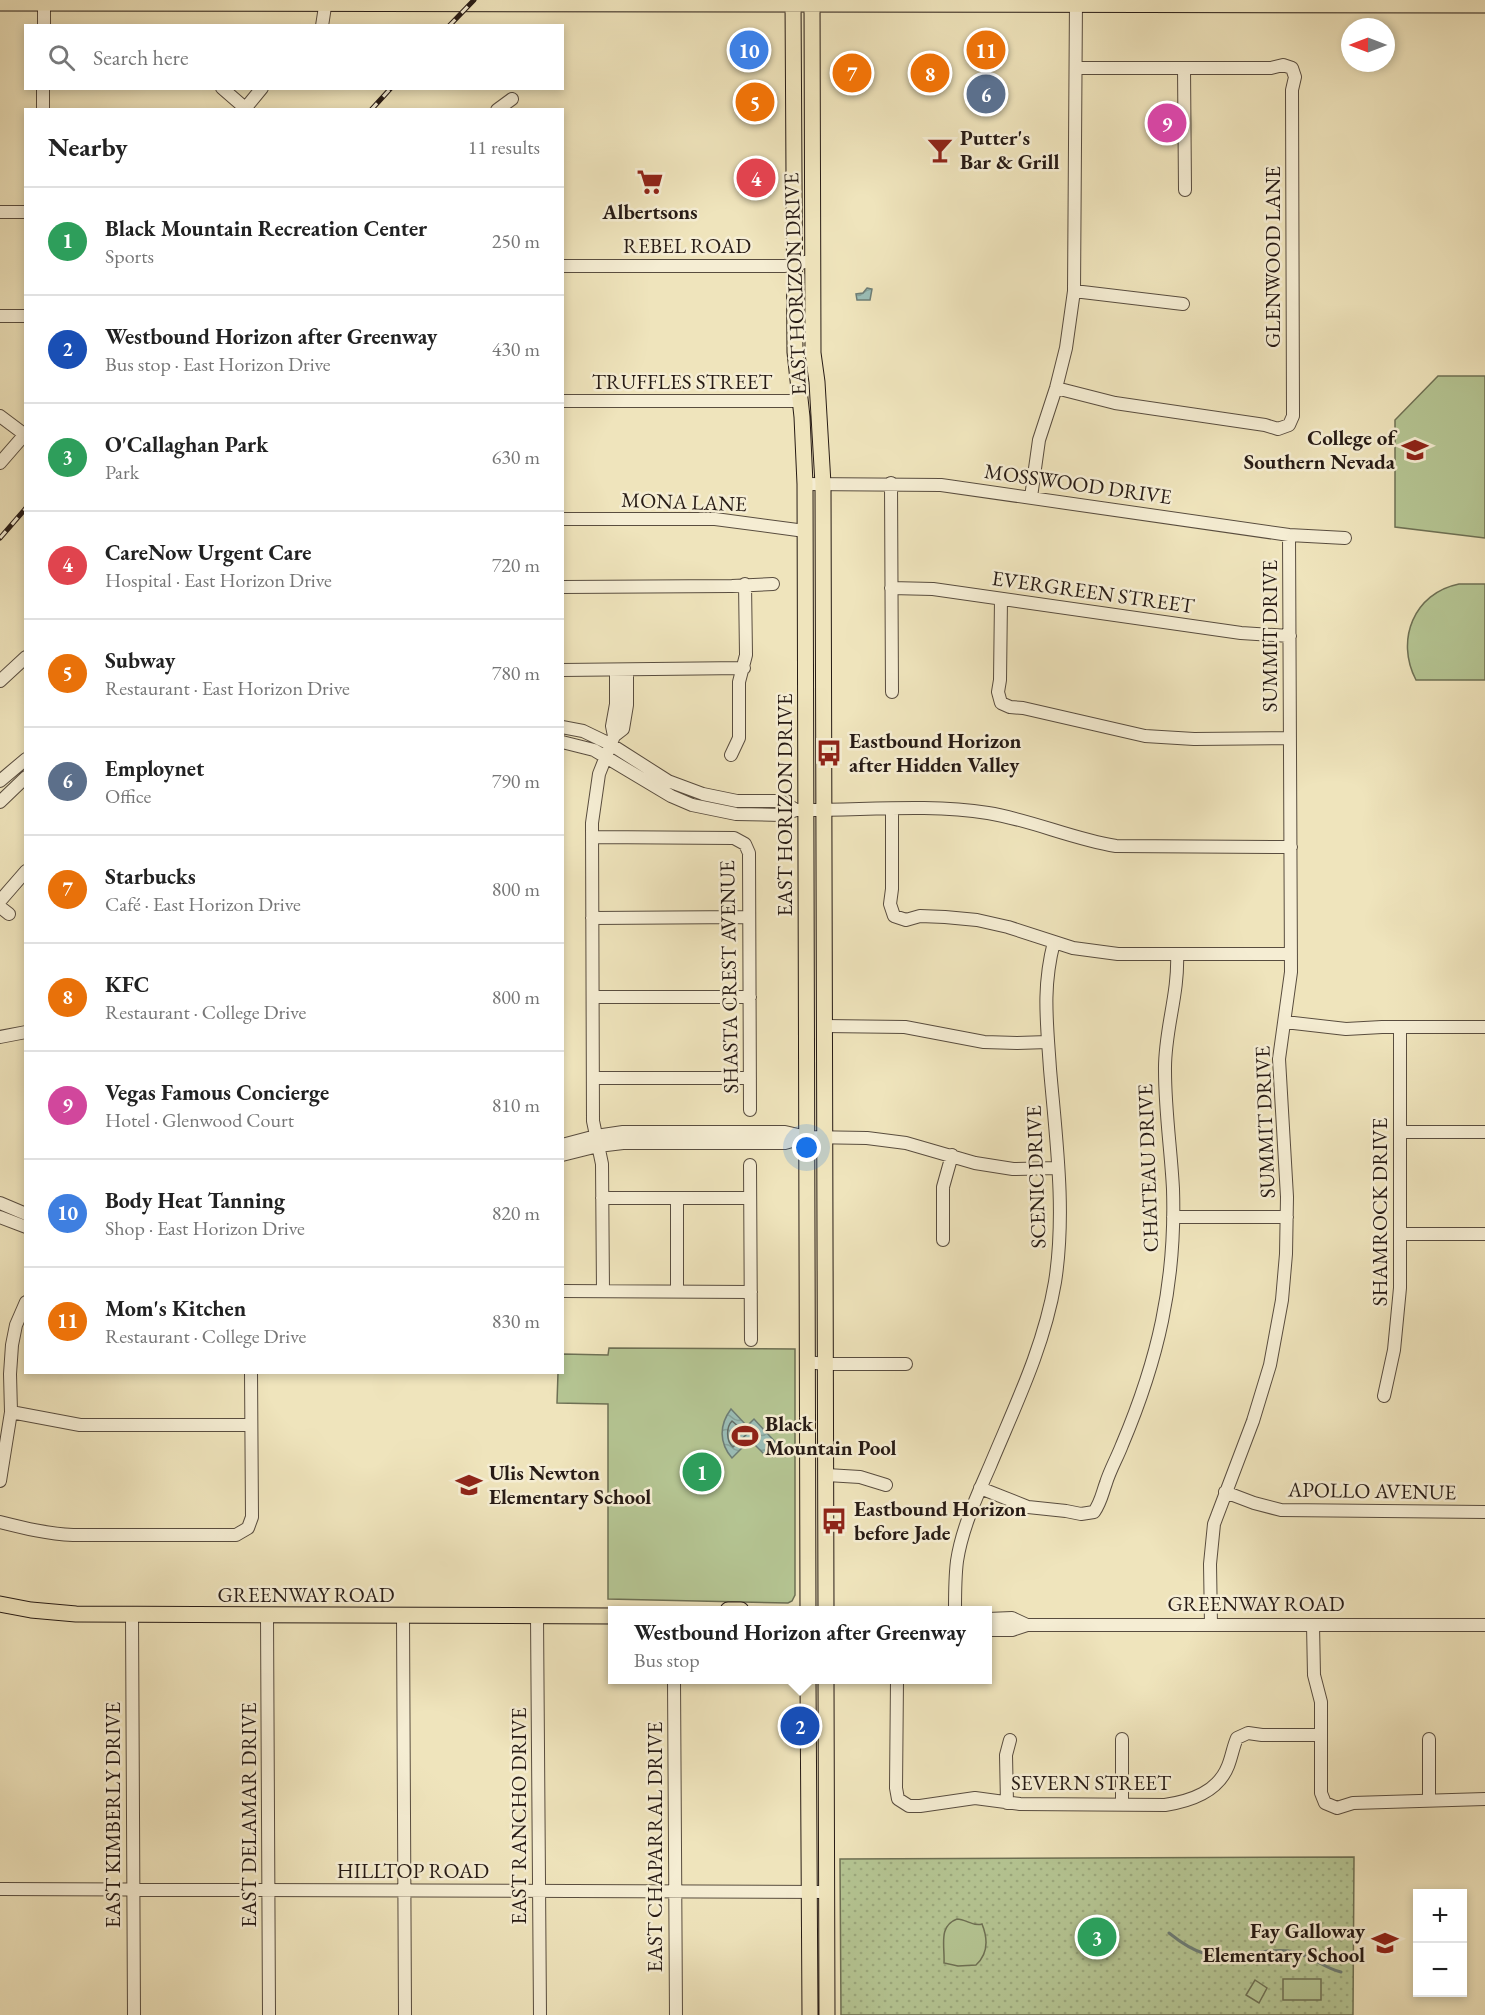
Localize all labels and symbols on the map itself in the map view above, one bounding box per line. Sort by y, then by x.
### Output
north arrow [1341,18,1395,72]
pin: 10 [730,28,768,72]
pin: 11 [966,28,1006,72]
pin: 7 [832,50,872,96]
pin: 8 [910,50,950,96]
pin: 6 [966,72,1006,116]
pin: 5 [736,80,774,124]
pin: 9 [1148,100,1186,146]
place label: Putter's Bar & Grill [960,124,1059,175]
bar icon: Putter's Bar & Grill [925,135,955,165]
pin: 4 [736,156,776,201]
street label: GLENWOOD LANE [1259,166,1286,348]
supermarket icon: Albertsons [635,167,665,197]
street label: EAST HORIZON DRIVE [777,172,812,396]
place label: Albertsons [601,198,698,225]
street label: REBEL ROAD [623,232,751,259]
street label: TRUFFLES STREET [592,368,773,395]
place label: College of Southern Nevada [1244,424,1397,475]
school or university icon: College of Southern Nevada [1400,435,1430,465]
street label: MOSSWOOD DRIVE [983,457,1174,510]
street label: MONA LANE [621,486,747,517]
street label: SUMMIT DRIVE [1256,560,1283,712]
street label: EVERGREEN STREET [990,564,1197,619]
street label: EAST HORIZON DRIVE [771,693,798,916]
place label: Eastbound Horizon after Hidden Valley [849,727,1022,778]
bus stop icon: Eastbound Horizon after Hidden Valley [814,738,844,768]
street label: SHASTA CREST AVENUE [713,860,744,1094]
street label: SUMMIT DRIVE [1248,1045,1281,1199]
street label: CHATEAU DRIVE [1131,1083,1164,1253]
street label: SCENIC DRIVE [1020,1105,1051,1249]
street label: SHAMROCK DRIVE [1366,1118,1393,1306]
your location [792,1133,821,1162]
place label: Black Mountain Pool [765,1410,897,1461]
sports icon: Black Mountain Pool [730,1421,760,1451]
pin: 1 [682,1450,722,1494]
place label: Ulis Newton Elementary School [489,1459,651,1510]
school or university icon: Ulis Newton Elementary School [454,1470,484,1500]
street label: APOLLO AVENUE [1287,1476,1457,1505]
place label: Eastbound Horizon before Jade [854,1495,1027,1546]
bus stop icon: Eastbound Horizon before Jade [819,1506,849,1536]
street label: GREENWAY ROAD [217,1581,395,1608]
street label: GREENWAY ROAD [1167,1590,1345,1617]
street label: EAST KIMBERLY DRIVE [99,1702,126,1928]
street label: EAST DELAMAR DRIVE [235,1702,262,1928]
pin: 2 [780,1704,820,1748]
street label: EAST RANCHO DRIVE [505,1707,532,1925]
street label: EAST CHAPARRAL DRIVE [641,1721,668,1972]
street label: SEVERN STREET [1011,1769,1172,1796]
street label: HILLTOP ROAD [337,1857,489,1884]
pin: 3 [1078,1914,1116,1960]
place label: Fay Galloway Elementary School [1203,1917,1366,1968]
school or university icon: Fay Galloway Elementary School [1370,1928,1400,1958]

